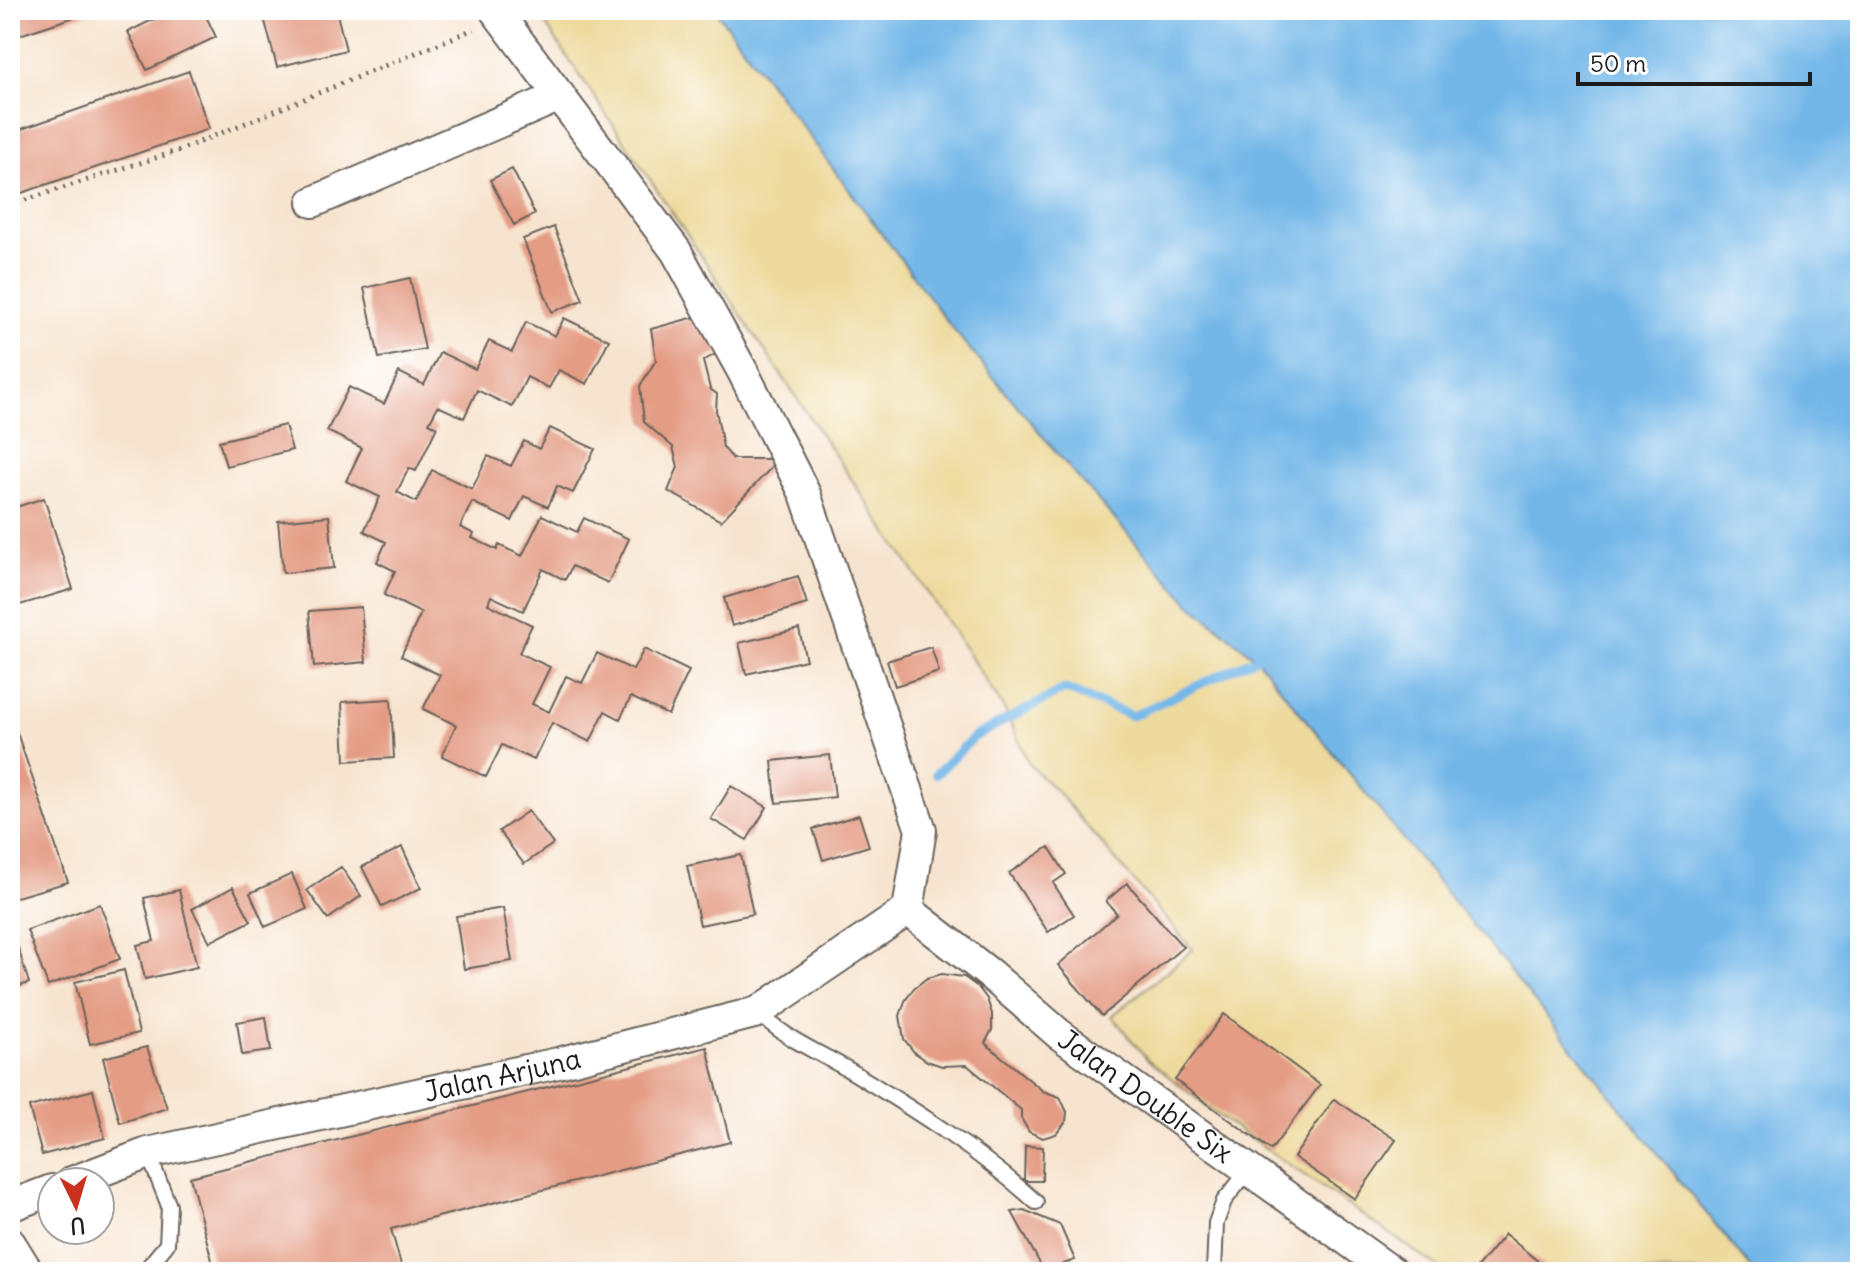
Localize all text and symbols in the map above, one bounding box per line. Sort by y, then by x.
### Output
scale bar [1578,36,1810,86]
text: 50 m [1590,48,1646,78]
street label: Jalan Double Six [1051,1021,1240,1171]
street label: Jalan Arjuna [420,1040,584,1110]
north arrow [36,1166,116,1246]
text: U [69,1211,86,1241]

